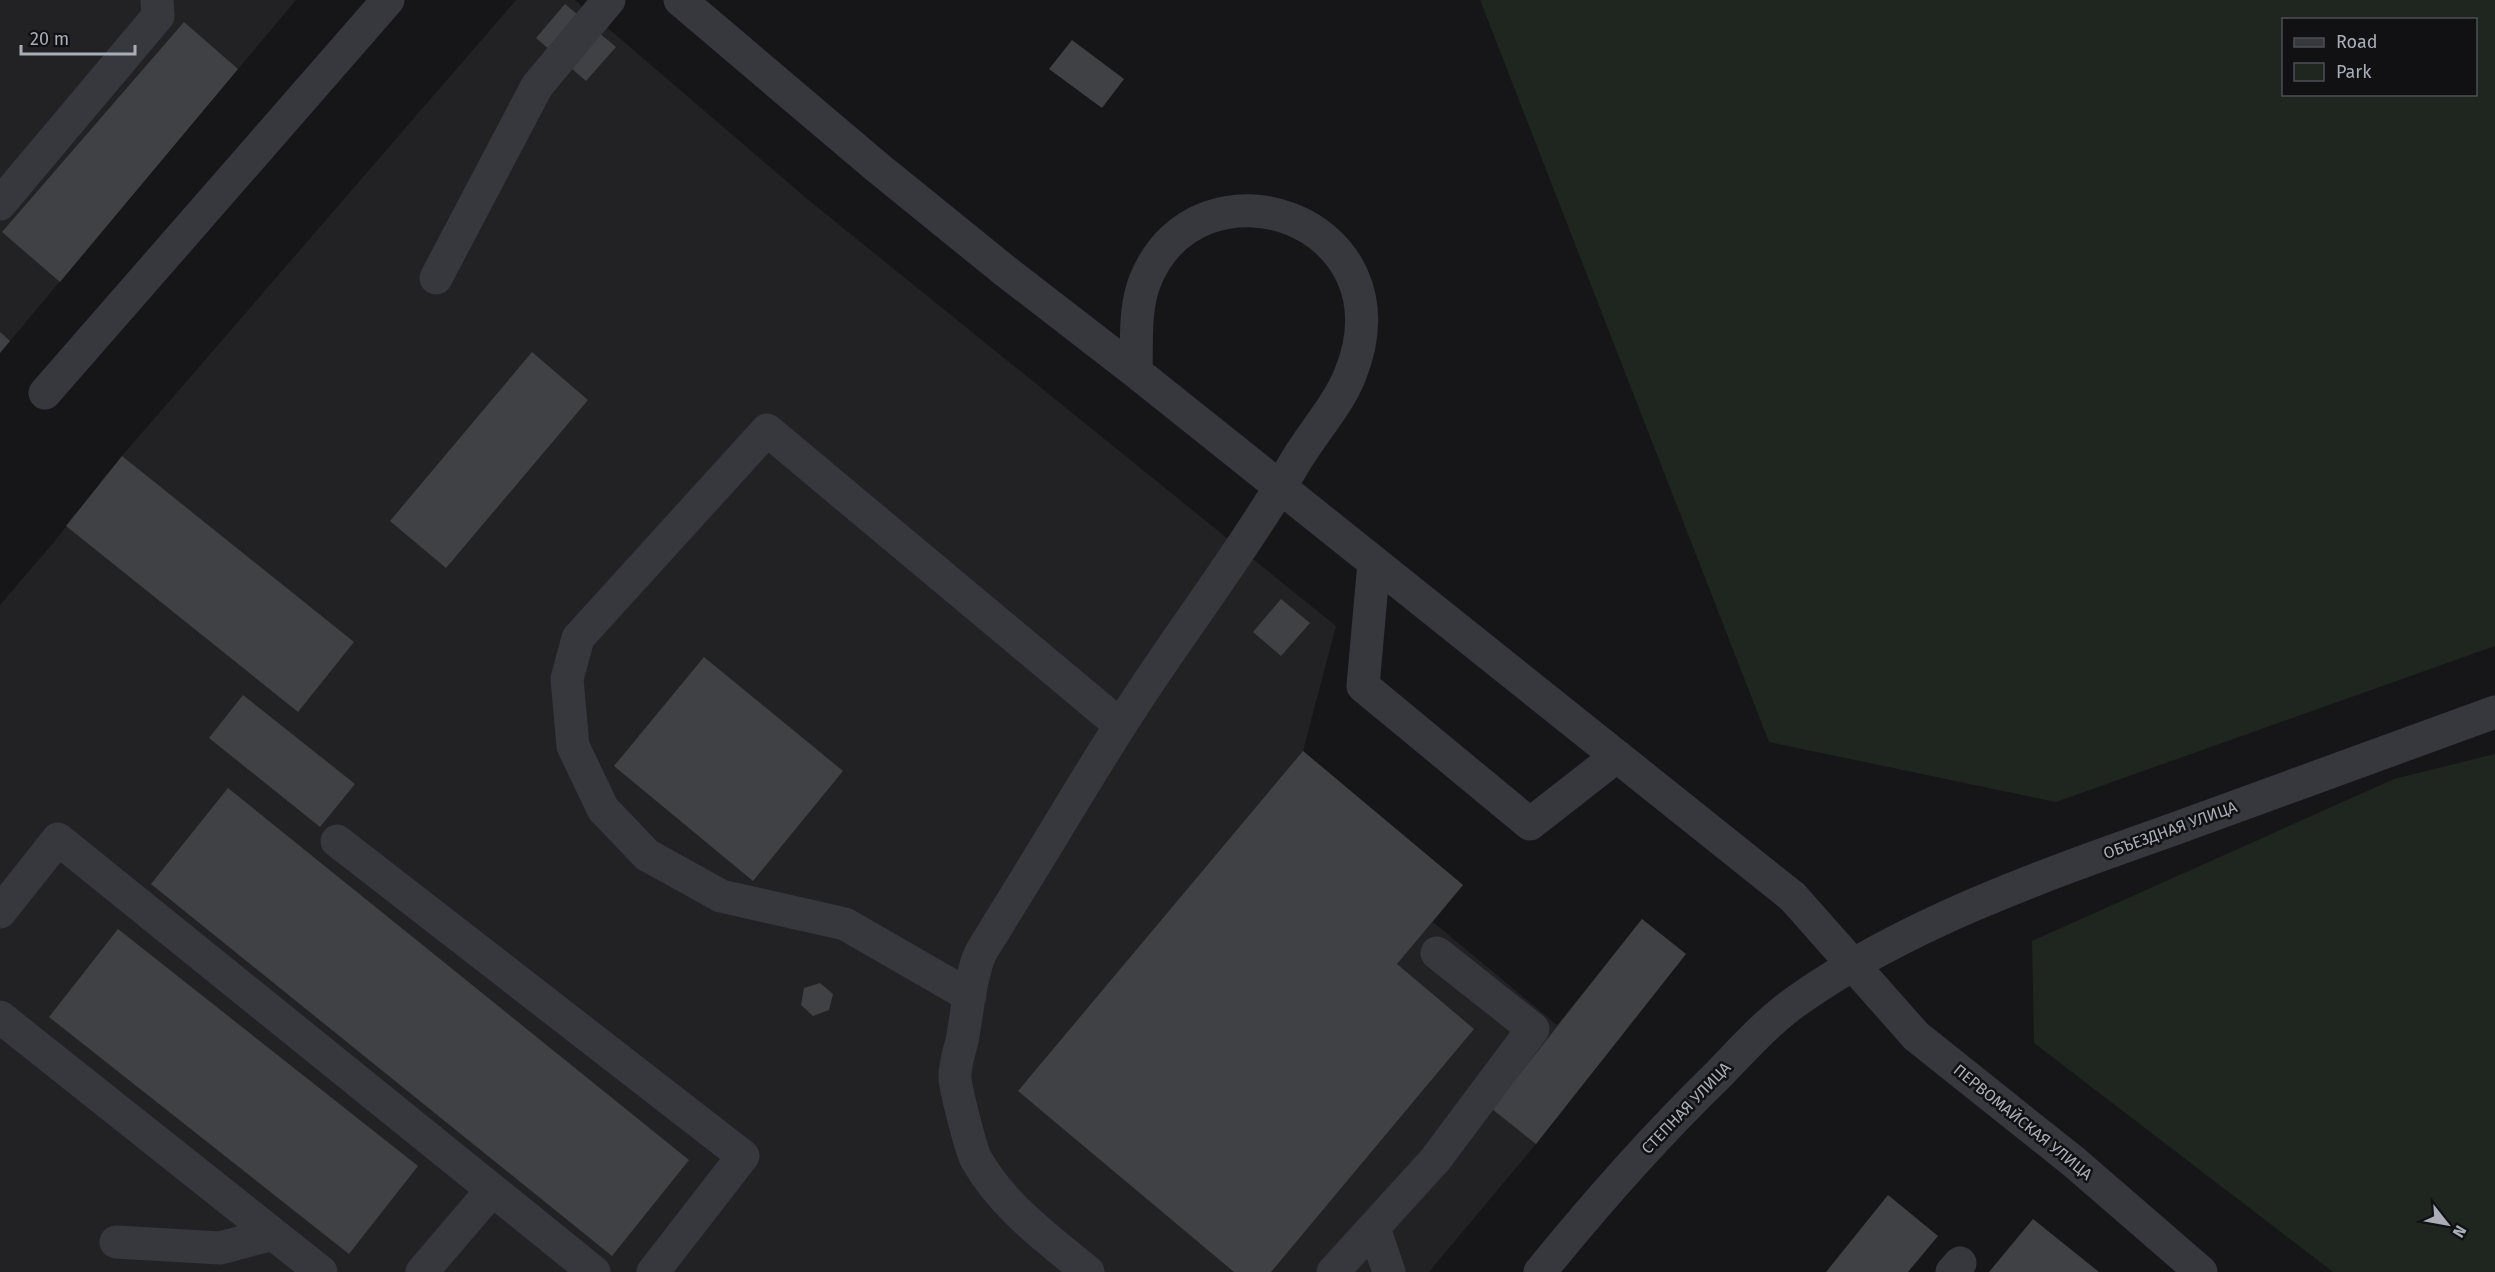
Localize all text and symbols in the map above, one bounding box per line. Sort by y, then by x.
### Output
scale bar [21,18,135,56]
legend [2282,18,2477,96]
text: 20 m [30,28,69,50]
text: Road [2336,31,2378,53]
text: Park [2336,61,2372,83]
street label: ОБЪЕЗДНАЯ УЛИЦА [2101,797,2240,863]
street label: СТЕПНАЯ УЛИЦА [1637,1058,1735,1158]
street label: ПЕРВОМАЙСКАЯ УЛИЦА [1950,1060,2097,1184]
north arrow [2417,1194,2477,1254]
text: N [2449,1222,2470,1241]

